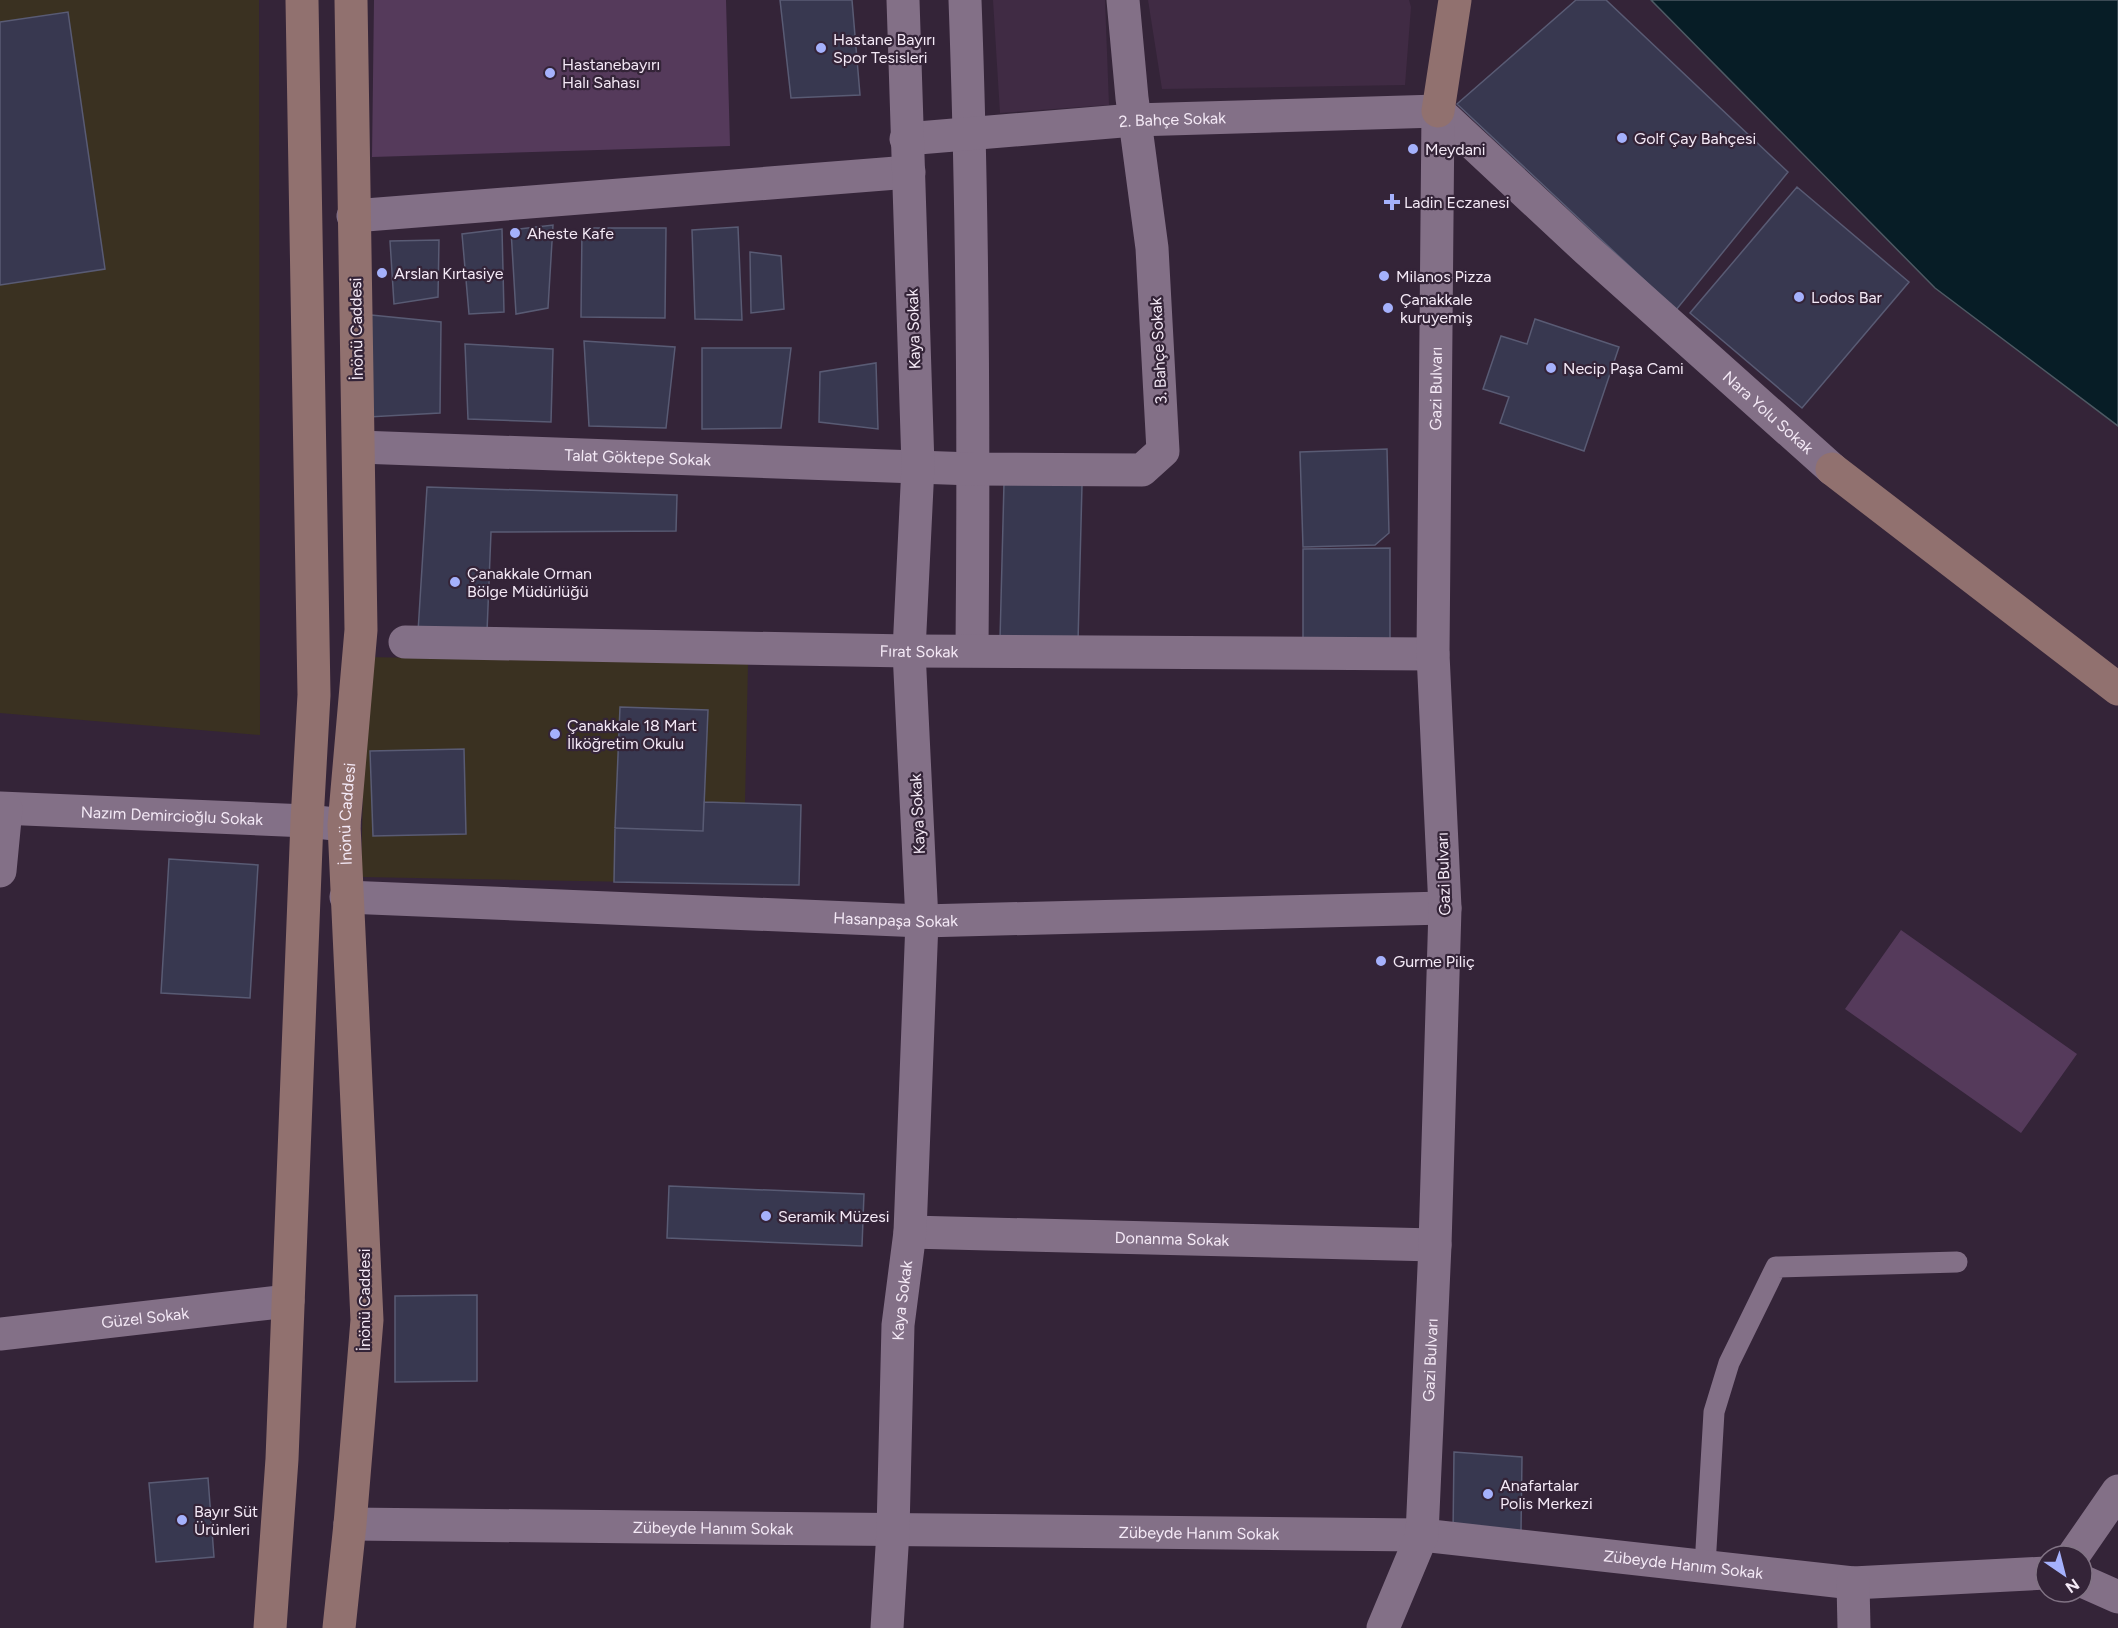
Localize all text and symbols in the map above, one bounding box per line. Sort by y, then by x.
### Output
place label: Hastane Bayırı Spor Tesisleri [833,30,935,67]
marker: Hastane Bayırı Spor Tesisleri [814,41,828,55]
place label: Hastanebayırı Halı Sahası [562,55,660,92]
marker: Hastanebayırı Halı Sahası [543,66,557,80]
street label: 2. Bahçe Sokak [1118,108,1226,131]
place label: Golf Çay Bahçesi [1634,129,1756,148]
marker: Golf Çay Bahçesi [1615,131,1629,145]
place label: Meydani [1425,140,1485,159]
marker: Meydani [1406,142,1420,156]
place label: Ladin Eczanesi [1404,193,1509,212]
marker: Ladin Eczanesi [1385,195,1399,209]
place label: Aheste Kafe [527,224,614,243]
marker: Aheste Kafe [508,226,522,240]
place label: Arslan Kırtasiye [394,264,504,283]
marker: Arslan Kırtasiye [375,266,389,280]
place label: Milanos Pizza [1396,267,1491,286]
marker: Milanos Pizza [1377,269,1391,283]
street label: İnönü Caddesi [346,277,367,381]
street label: Kaya Sokak [903,288,924,370]
place label: Lodos Bar [1811,288,1883,307]
place label: Çanakkale kuruyemiş [1400,290,1473,327]
marker: Lodos Bar [1792,290,1806,304]
street label: 3. Bahçe Sokak [1146,297,1171,405]
marker: Çanakkale kuruyemiş [1381,301,1395,315]
street label: Gazi Bulvarı [1426,347,1446,430]
place label: Necip Paşa Cami [1563,359,1684,378]
marker: Necip Paşa Cami [1544,361,1558,375]
street label: Nara Yolu Sokak [1719,367,1817,458]
street label: Talat Göktepe Sokak [564,445,712,470]
place label: Çanakkale Orman Bölge Müdürlüğü [467,564,592,601]
marker: Çanakkale Orman Bölge Müdürlüğü [448,575,462,589]
street label: Fırat Sokak [879,641,959,661]
place label: Çanakkale 18 Mart İlköğretim Okulu [567,716,697,753]
marker: Çanakkale 18 Mart İlköğretim Okulu [548,727,562,741]
street label: İnönü Caddesi [335,762,359,866]
street label: Kaya Sokak [906,773,929,855]
street label: Nazım Demircioğlu Sokak [80,802,264,829]
street label: Gazi Bulvarı [1433,832,1454,916]
street label: Hasanpaşa Sokak [833,908,958,931]
place label: Gurme Piliç [1393,952,1475,971]
marker: Gurme Piliç [1374,954,1388,968]
place label: Seramik Müzesi [778,1207,889,1226]
marker: Seramik Müzesi [759,1209,773,1223]
street label: Donanma Sokak [1114,1228,1230,1250]
street label: İnönü Caddesi [355,1249,374,1351]
street label: Kaya Sokak [889,1259,916,1341]
street label: Güzel Sokak [100,1303,190,1332]
street label: Gazi Bulvarı [1419,1318,1442,1402]
place label: Anafartalar Polis Merkezi [1500,1476,1593,1513]
marker: Anafartalar Polis Merkezi [1481,1487,1495,1501]
place label: Bayır Süt Ürünleri [194,1502,258,1539]
marker: Bayır Süt Ürünleri [175,1513,189,1527]
street label: Zübeyde Hanım Sokak [633,1518,794,1539]
street label: Zübeyde Hanım Sokak [1119,1523,1280,1544]
north arrow [2034,1544,2094,1604]
street label: Zübeyde Hanım Sokak [1602,1546,1764,1583]
text: N [2062,1575,2083,1597]

